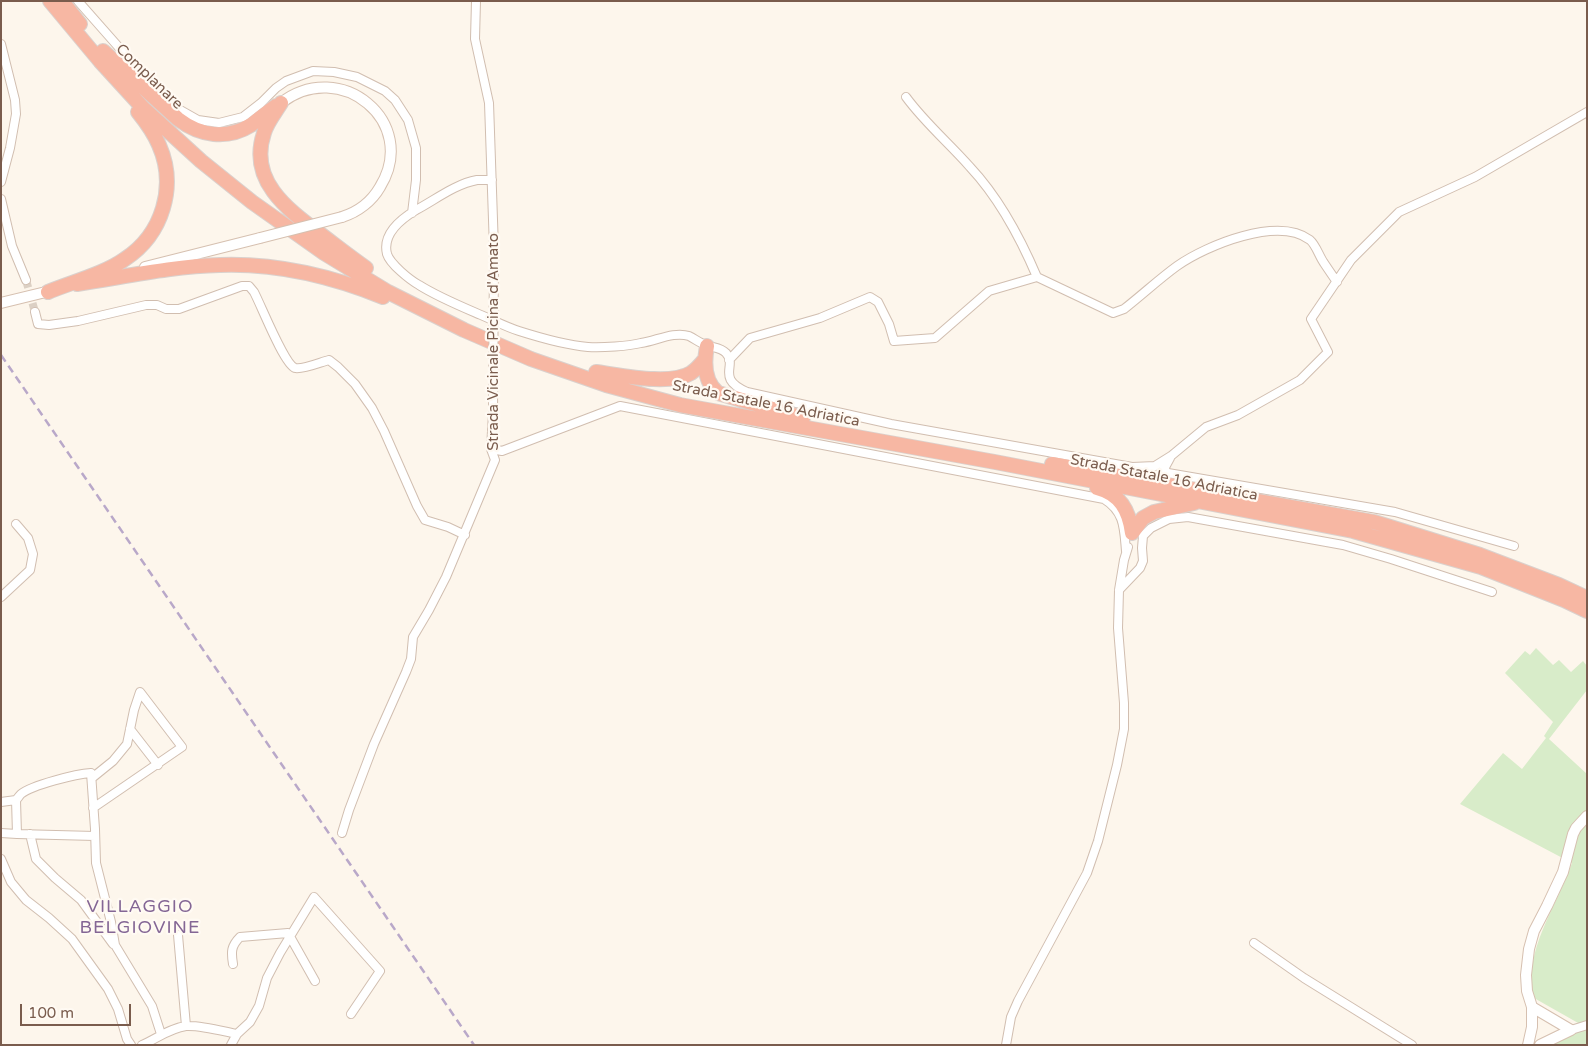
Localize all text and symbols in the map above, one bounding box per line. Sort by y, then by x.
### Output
street label: Complanare [112,41,186,113]
street label: Strada Vicinale Picina d'Amato [485,233,503,451]
street label: Strada Statale 16 Adriatica [671,377,861,431]
street label: Strada Statale 16 Adriatica [1069,451,1259,505]
district label: VILLAGGIO BELGIOVINE [78,896,202,939]
scale bar [22,994,134,1026]
text: 100 m [28,1004,74,1022]

